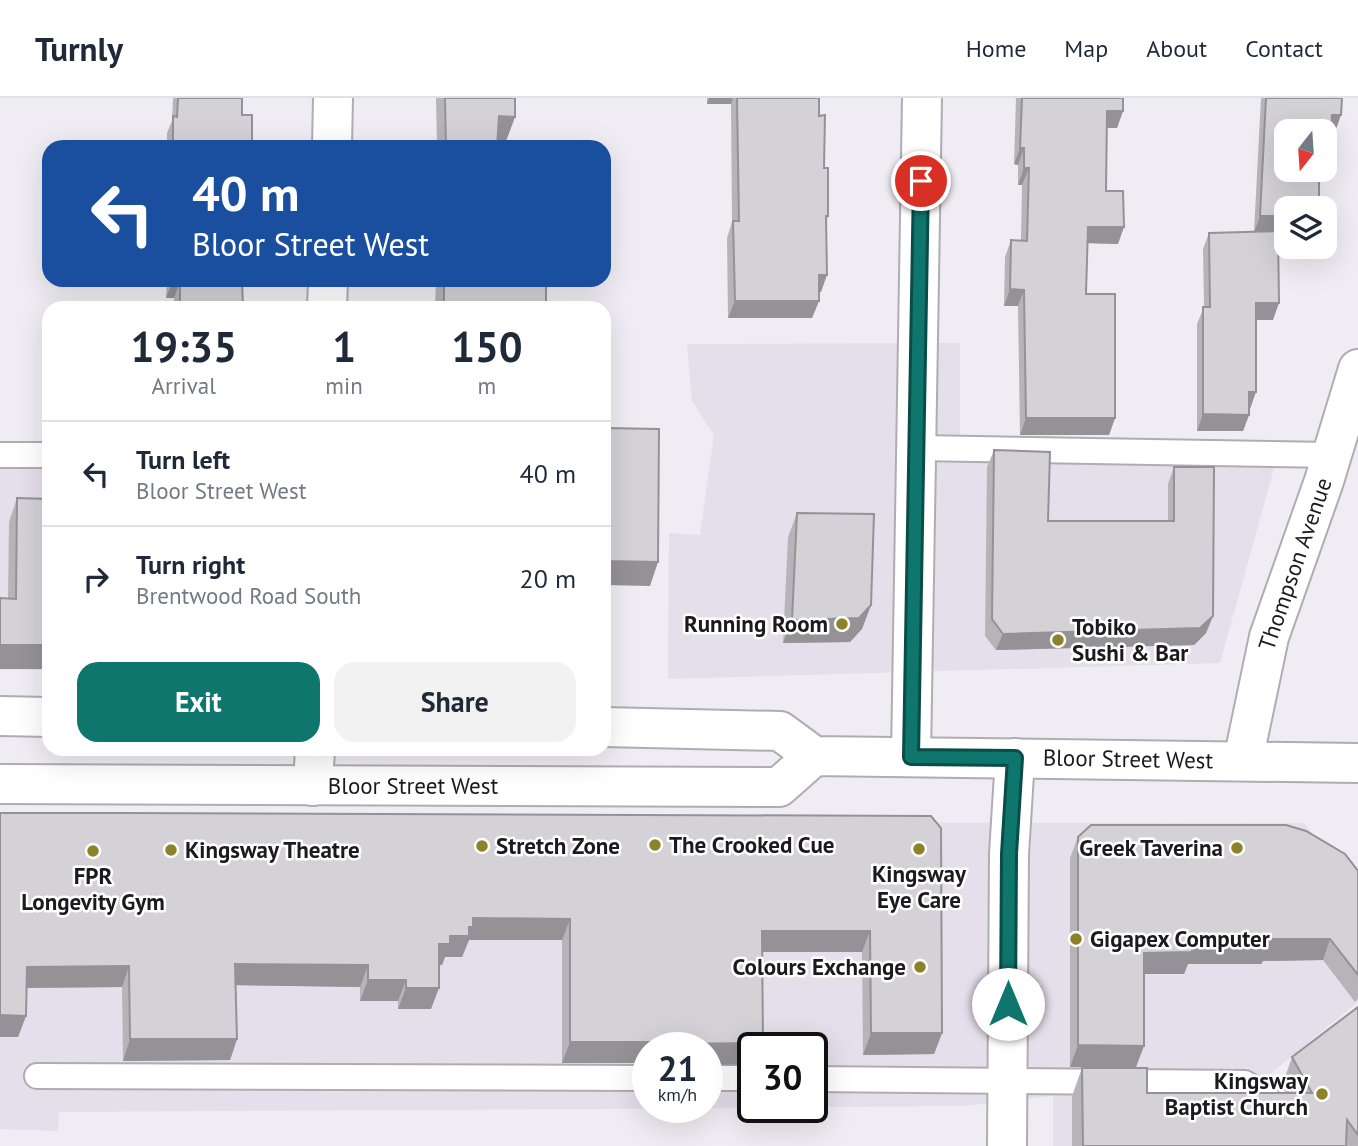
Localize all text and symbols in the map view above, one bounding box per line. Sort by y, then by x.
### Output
text: Turnly [35,27,123,70]
text: Home [966,33,1026,64]
text: Map [1064,33,1108,64]
text: About [1146,33,1207,64]
text: Contact [1245,33,1323,64]
north arrow [1274,119,1337,182]
map controls [1274,119,1337,259]
pin [891,151,951,211]
text: 40 m [192,161,299,225]
icon: arrive [902,162,940,200]
icon: left [77,168,168,259]
button: layers [1274,196,1337,259]
text: Bloor Street West [192,223,429,265]
text: 19:35 [130,319,237,374]
text: 1 [332,319,356,374]
text: 150 [451,319,523,374]
text: Arrival [151,371,216,400]
text: min [325,371,363,400]
text: m [478,371,496,400]
text: Turn left [136,443,230,476]
icon: left [77,455,115,493]
text: 40 m [520,457,576,490]
street label: Thompson Avenue [1251,474,1338,654]
text: Bloor Street West [136,476,306,505]
text: Turn right [136,548,245,581]
icon: right [77,560,115,598]
text: 20 m [520,562,576,595]
text: Brentwood Road South [136,581,361,610]
place label: Running Room [684,609,828,638]
place label: Tobiko Sushi & Bar [1072,612,1189,667]
marker: Running Room [834,616,850,632]
marker: Tobiko Sushi & Bar [1050,632,1066,648]
button: Exit [77,662,320,742]
button: Share [334,662,576,742]
street label: Bloor Street West [1043,743,1214,774]
street label: Bloor Street West [328,771,498,800]
place label: The Crooked Cue [669,830,834,859]
place label: Stretch Zone [496,831,620,860]
place label: Greek Taverina [1079,833,1223,862]
place label: Kingsway Theatre [185,835,360,864]
marker: The Crooked Cue [647,837,663,853]
marker: Stretch Zone [474,838,490,854]
marker: Greek Taverina [1229,840,1245,856]
marker: Kingsway Eye Care [911,841,927,857]
marker: Kingsway Theatre [163,842,179,858]
marker: FPR Longevity Gym [85,843,101,859]
place label: Kingsway Eye Care [872,859,967,914]
place label: FPR Longevity Gym [21,861,165,916]
place label: Gigapex Computer [1090,924,1271,953]
marker: Gigapex Computer [1068,931,1084,947]
place label: Colours Exchange [733,952,906,981]
marker: Colours Exchange [912,959,928,975]
position arrow [971,967,1045,1041]
speed limit sign: 30 [737,1032,828,1123]
text: 21 [658,1045,697,1091]
place label: Kingsway Baptist Church [1165,1066,1309,1121]
text: km/h [658,1083,697,1106]
marker: Kingsway Baptist Church [1314,1086,1330,1102]

